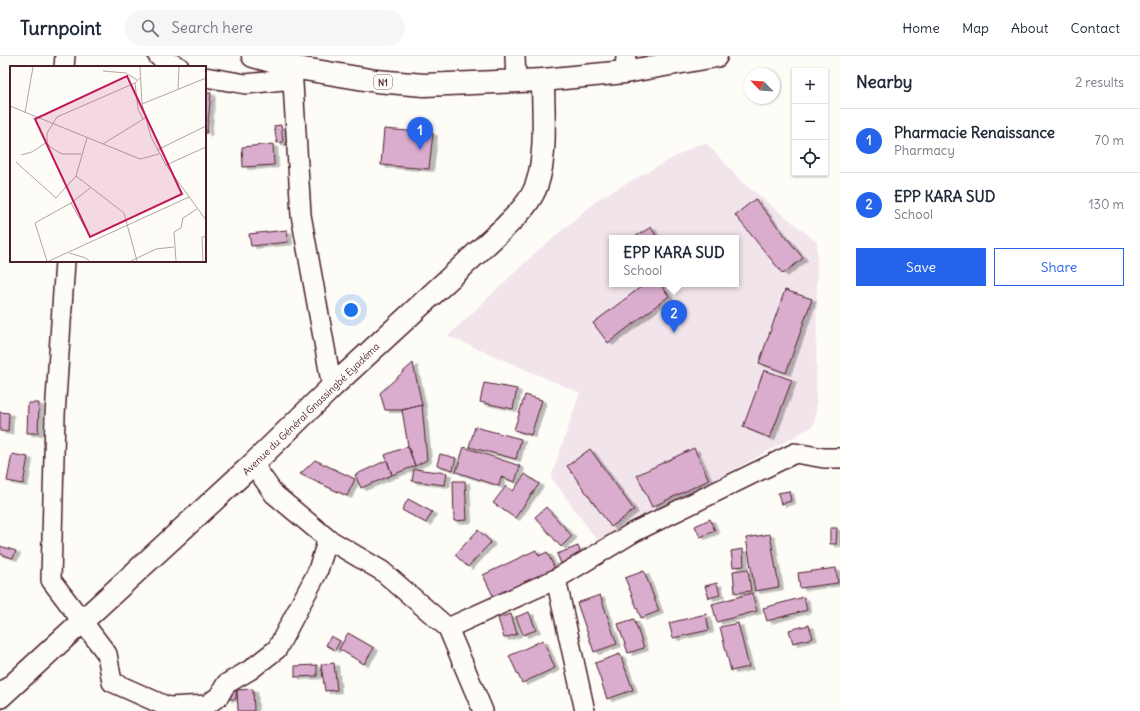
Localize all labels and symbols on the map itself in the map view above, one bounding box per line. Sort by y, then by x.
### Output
inset map [10,66,206,262]
north arrow [744,68,780,104]
road number: N1 [374,75,392,89]
pin: 1 [407,117,433,150]
your location [341,300,361,320]
pin: 2 [661,300,687,333]
street label: Avenue du Général Gnassingbé Eyadéma [240,340,382,478]

